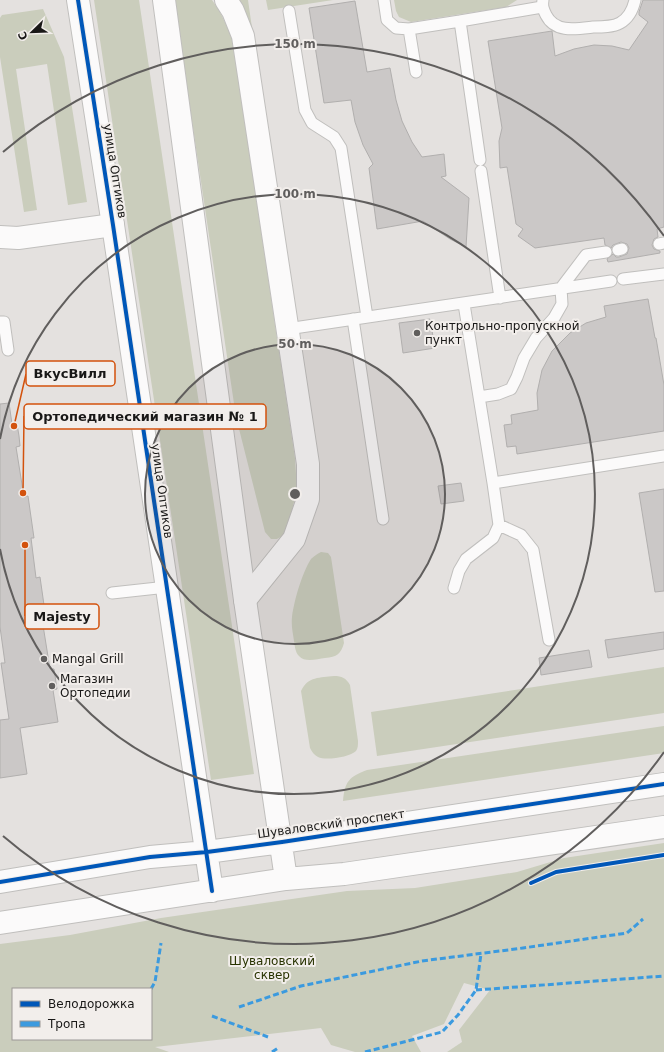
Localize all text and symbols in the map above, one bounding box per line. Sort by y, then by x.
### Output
north arrow [12,12,52,52]
text: С [16,29,31,42]
text: 150 m [274,37,316,51]
street label: улица Оптиков [101,123,129,219]
text: 100 m [274,187,316,201]
place label: Контрольно-пропускной пункт [425,319,580,347]
marker: Контрольно-пропускной пункт [412,328,422,338]
text: 50 m [278,337,312,351]
callout: ВкусВилл [26,361,115,386]
text: ВкусВилл [34,366,106,381]
callout: Ортопедический магазин № 1 [24,404,266,429]
text: Ортопедический магазин № 1 [32,409,258,424]
street label: улица Оптиков [148,443,176,539]
centre of rings [288,487,302,501]
callout: Majesty [25,604,99,629]
text: Majesty [33,609,91,624]
place label: Mangal Grill [52,652,124,666]
marker: Mangal Grill [39,654,49,664]
place label: Магазин Ортопедии [60,672,131,700]
marker: Магазин Ортопедии [47,681,57,691]
street label: Шуваловский проспект [256,807,406,841]
park label: Шуваловский сквер [229,954,315,982]
legend [12,988,152,1040]
text: Велодорожка [48,997,135,1011]
text: Тропа [47,1017,86,1031]

